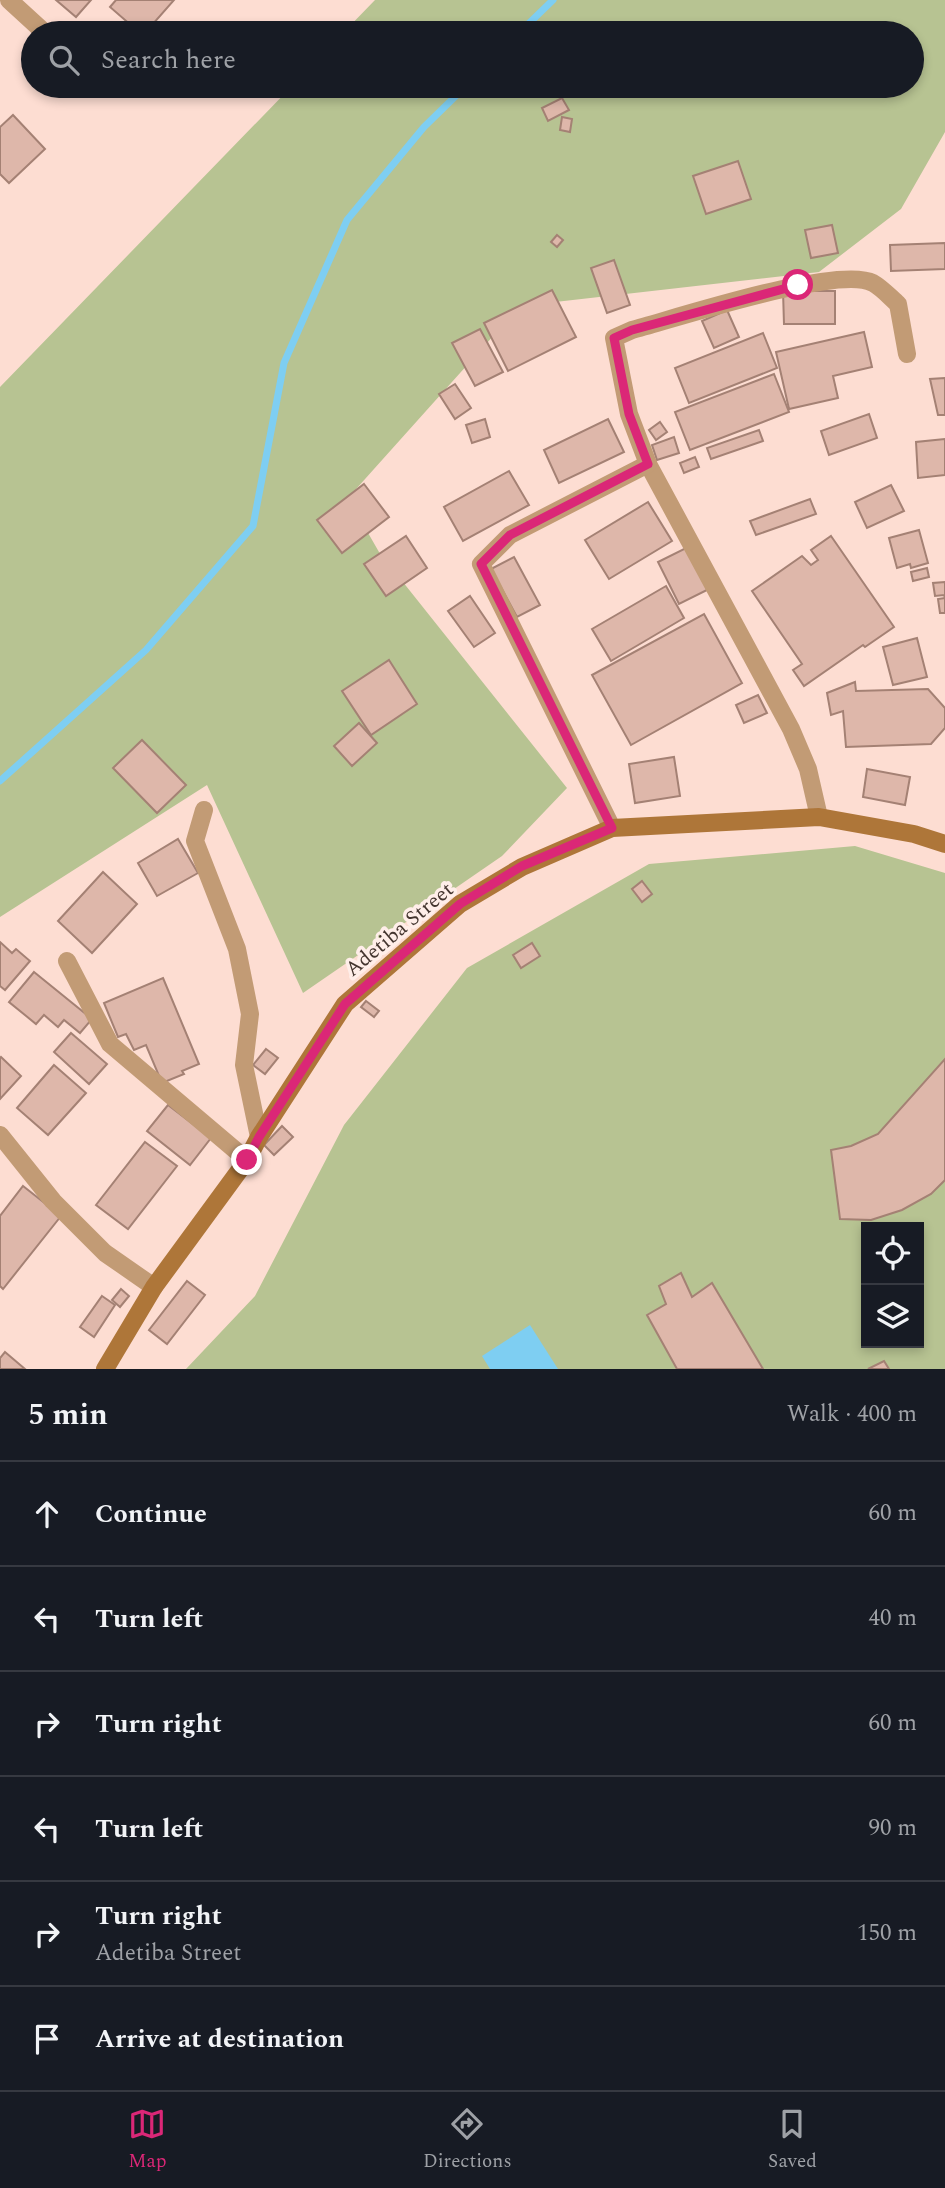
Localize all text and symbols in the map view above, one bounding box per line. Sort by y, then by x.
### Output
search box [21,21,924,98]
text: Search here [101,40,236,80]
icon: search [45,41,83,79]
route start [782,269,813,300]
street label: Adetiba Street [338,875,461,985]
route end [231,1144,262,1175]
map controls [861,1222,924,1348]
button: locate [861,1222,924,1285]
button: layers [861,1285,924,1348]
text: 5 min [28,1392,108,1438]
text: Walk · 400 m [787,1397,917,1432]
text: Continue [95,1494,207,1534]
icon: ahead [28,1495,66,1533]
text: 60 m [868,1496,917,1531]
text: Turn left [95,1599,203,1639]
icon: left [28,1600,66,1638]
text: 40 m [868,1601,917,1636]
text: Turn right [95,1704,222,1744]
icon: right [28,1705,66,1743]
text: 60 m [868,1706,917,1741]
text: Turn left [95,1809,203,1849]
icon: left [28,1810,66,1848]
text: 90 m [868,1811,917,1846]
text: Turn right [95,1896,222,1936]
icon: right [28,1915,66,1953]
text: 150 m [857,1916,917,1951]
text: Adetiba Street [95,1936,241,1971]
text: Arrive at destination [95,2019,344,2059]
icon: arrive [28,2020,66,2058]
tab: Map [128,2105,167,2176]
tab: Directions [423,2105,512,2176]
tab: Saved [768,2105,817,2176]

